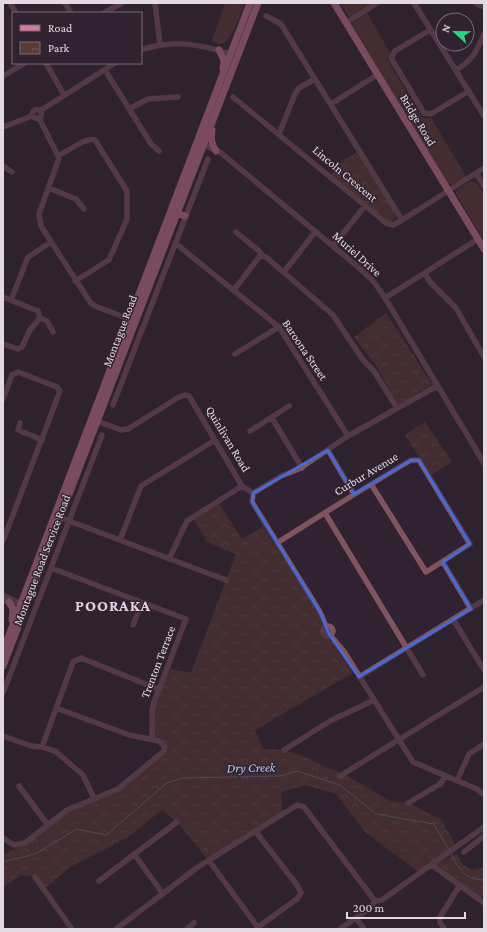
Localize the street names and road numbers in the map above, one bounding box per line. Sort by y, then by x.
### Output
street label: Bridge Road [397,92,439,149]
street label: Lincoln Crescent [310,143,381,206]
street label: Muriel Drive [330,229,384,279]
street label: Montague Road [100,292,140,369]
street label: Baroona Street [280,317,331,384]
street label: Quinlivan Road [203,404,253,475]
street label: Curbur Avenue [332,449,400,499]
street label: Montague Road Service Road [11,492,74,627]
street label: Trenton Terrace [138,624,178,700]

